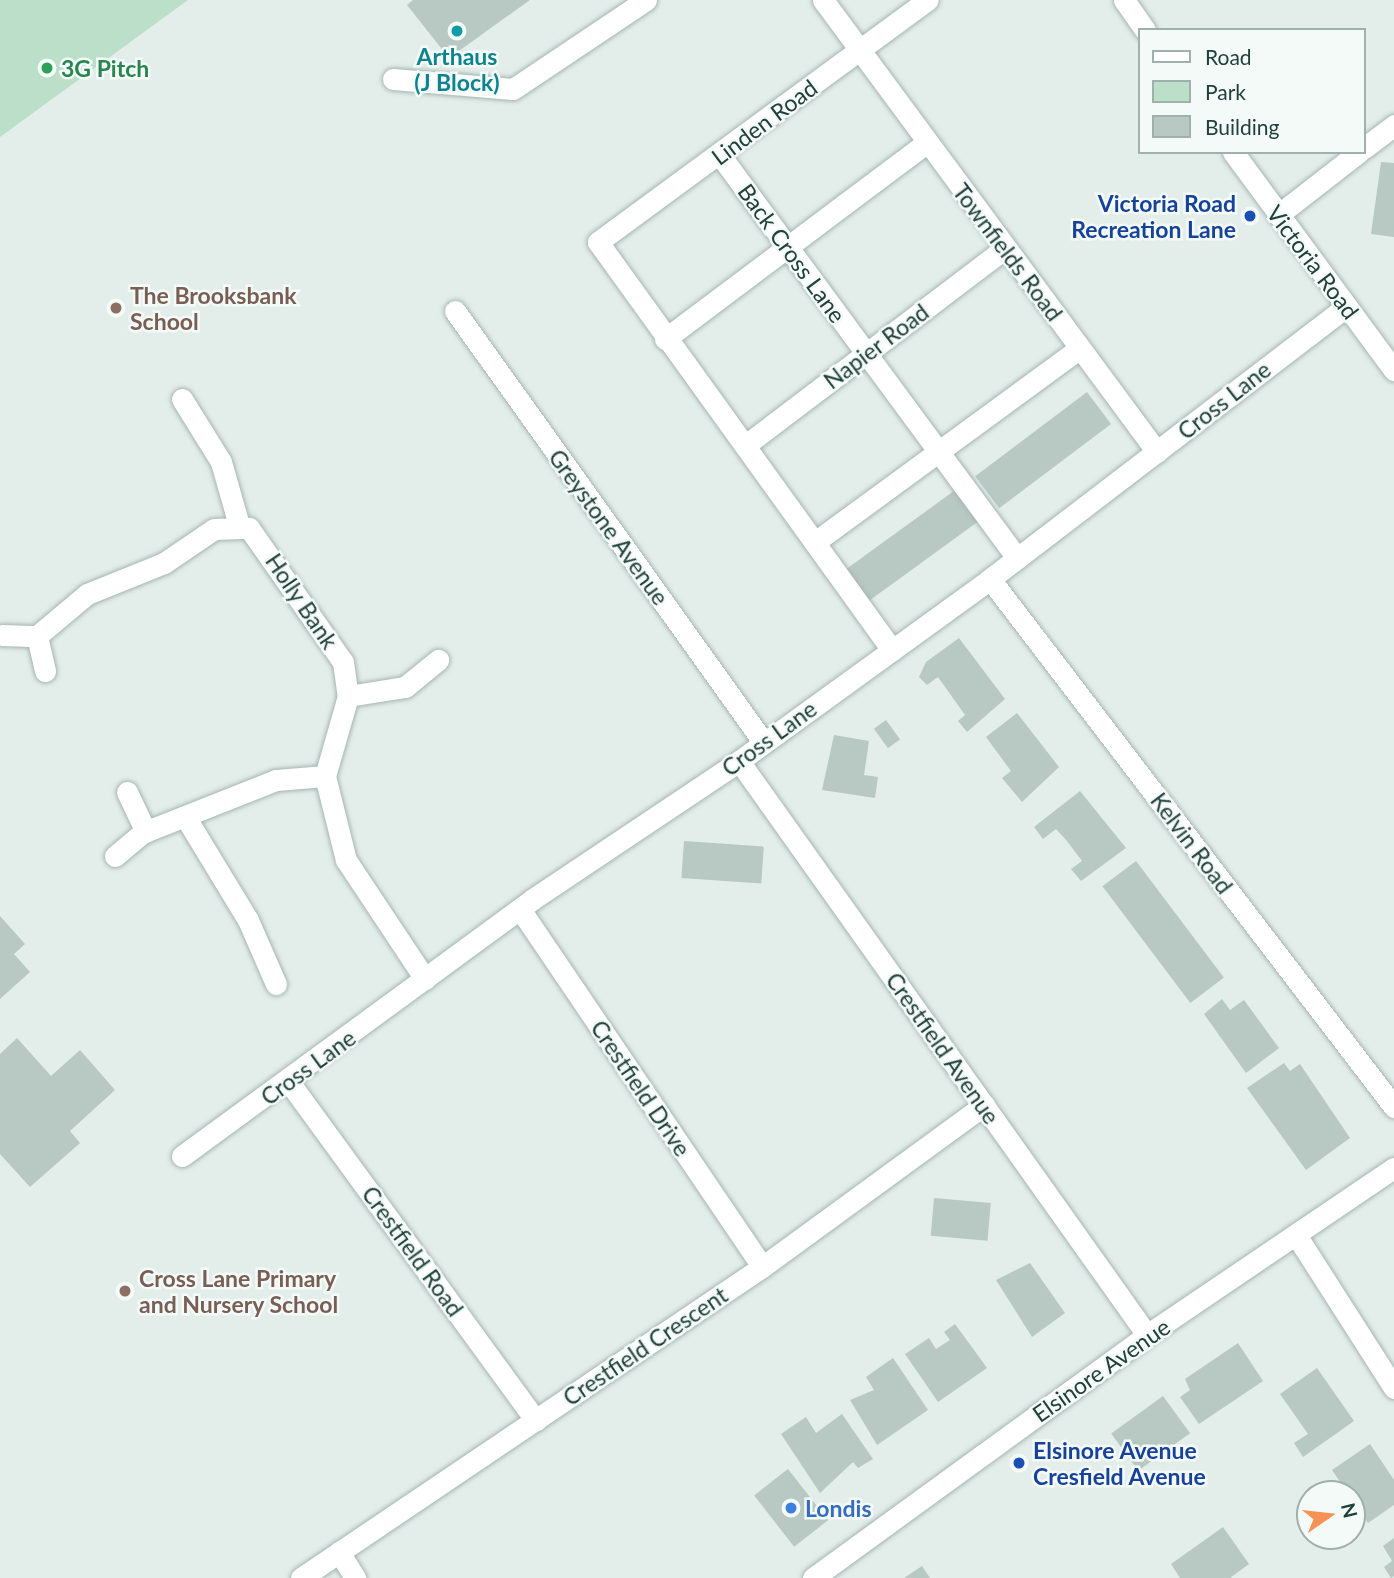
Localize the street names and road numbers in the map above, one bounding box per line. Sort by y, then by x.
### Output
street label: Linden Road [706,73,822,171]
street label: Back Cross Lane [732,178,852,328]
street label: Townfields Road [947,178,1069,326]
street label: Victoria Road [1261,200,1365,324]
street label: Napier Road [818,298,934,394]
street label: Cross Lane [1172,355,1276,445]
street label: Greystone Avenue [543,444,675,610]
street label: Holly Bank [260,548,344,654]
street label: Cross Lane [716,694,822,782]
street label: Kelvin Road [1145,787,1239,899]
street label: Crestfield Avenue [880,967,1006,1129]
street label: Crestfield Drive [585,1015,697,1161]
street label: Cross Lane [255,1023,361,1111]
street label: Crestfield Road [357,1181,469,1321]
street label: Crestfield Crescent [558,1281,732,1411]
street label: Elsinore Avenue [1027,1312,1175,1428]

